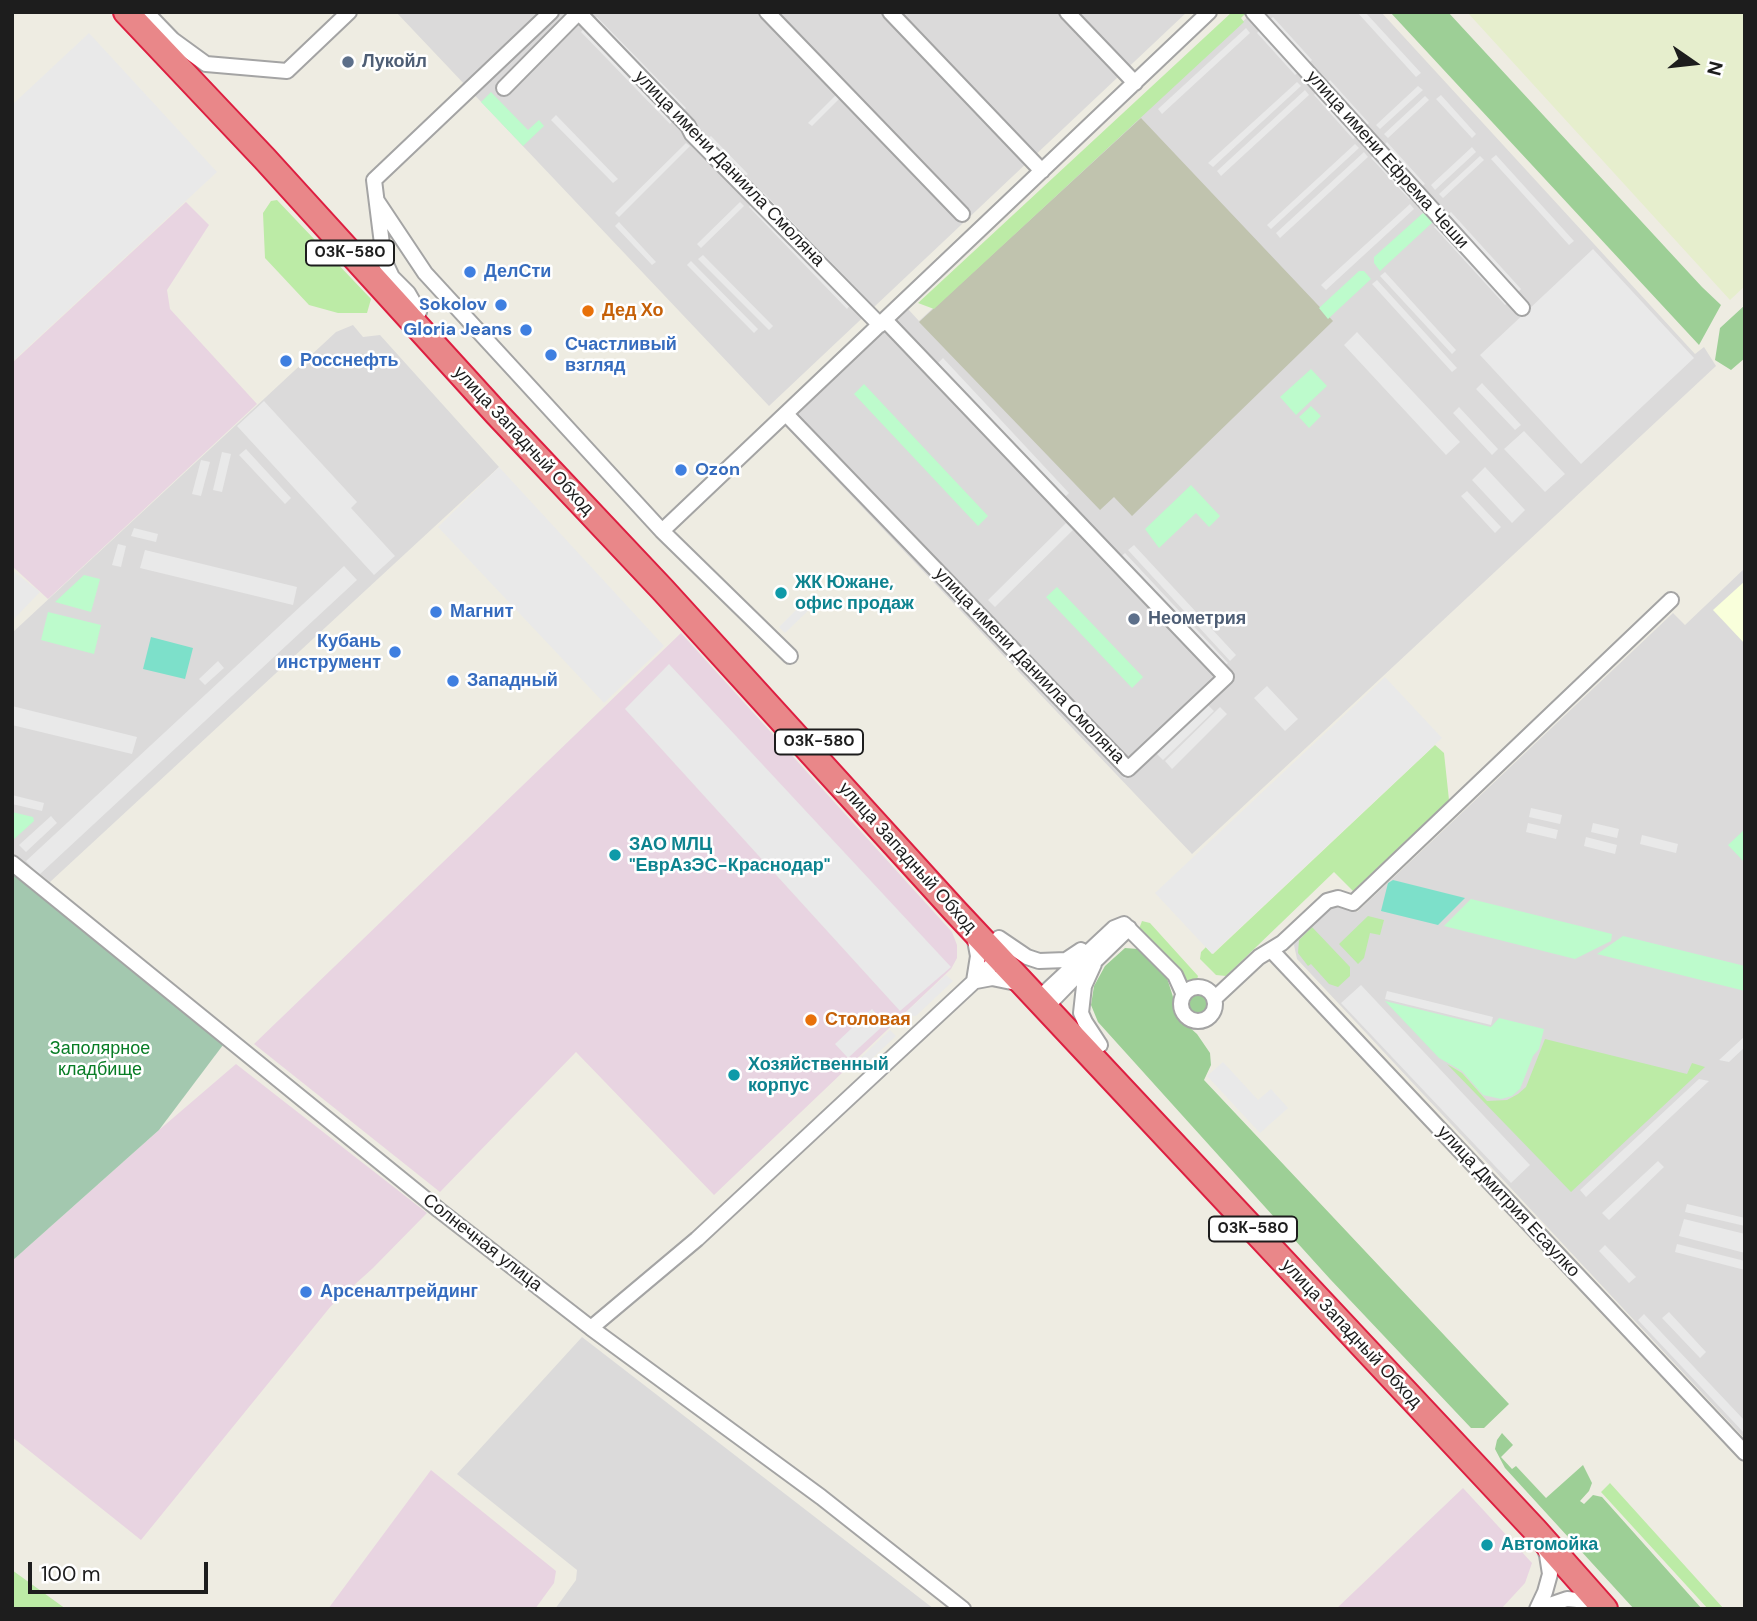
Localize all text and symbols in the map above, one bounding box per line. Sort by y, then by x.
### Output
north arrow [1659,28,1729,98]
place label: Лукойл [362,51,427,73]
marker: Лукойл [340,54,356,70]
text: N [1701,58,1729,78]
street label: улица имени Даниила Смоляна [629,66,829,272]
street label: улица имени Ефрема Чеши [1301,67,1473,253]
road number: 03К-580 [306,241,394,266]
place label: ДелСти [484,261,551,283]
marker: ДелСти [462,264,478,280]
place label: Sokolov [419,294,487,316]
marker: Sokolov [493,297,509,313]
place label: Дед Хо [602,300,663,322]
marker: Дед Хо [580,303,596,319]
place label: Gloria Jeans [403,319,512,341]
marker: Gloria Jeans [518,322,534,338]
place label: Счастливый взгляд [565,334,677,376]
marker: Счастливый взгляд [543,347,559,363]
place label: Росснефть [300,350,399,372]
marker: Росснефть [278,353,294,369]
street label: улица Западный Обход [448,362,598,520]
place label: Ozon [695,459,740,481]
marker: Ozon [673,462,689,478]
street label: улица имени Даниила Смоляна [929,563,1129,769]
place label: ЖК Южане, офис продаж [795,572,914,614]
marker: ЖК Южане, офис продаж [773,585,789,601]
place label: Магнит [450,601,513,623]
marker: Магнит [428,604,444,620]
place label: Неометрия [1148,608,1246,630]
marker: Неометрия [1126,611,1142,627]
place label: Кубань инструмент [277,631,381,674]
marker: Кубань инструмент [387,644,403,660]
place label: Западный [467,670,558,692]
marker: Западный [445,673,461,689]
road number: 03К-580 [775,730,863,754]
street label: улица Западный Обход [833,778,981,938]
place label: ЗАО МЛЦ "ЕврАзЭС-Краснодар" [629,834,830,876]
marker: ЗАО МЛЦ "ЕврАзЭС-Краснодар" [607,847,623,863]
place label: Столовая [825,1009,911,1031]
marker: Столовая [803,1012,819,1028]
park label: Заполярное кладбище [50,1038,150,1080]
place label: Хозяйственный корпус [748,1054,889,1096]
marker: Хозяйственный корпус [726,1067,742,1083]
street label: улица Дмитрия Есаулко [1432,1122,1584,1282]
street label: Солнечная улица [418,1190,546,1296]
road number: 03К-580 [1209,1217,1297,1242]
street label: улица Западный Обход [1276,1255,1426,1413]
place label: Арсеналтрейдинг [320,1281,478,1303]
marker: Арсеналтрейдинг [298,1284,314,1300]
place label: Автомойка [1501,1534,1598,1556]
marker: Автомойка [1479,1537,1495,1553]
scale bar [32,1548,212,1592]
text: 100 m [41,1560,101,1588]

